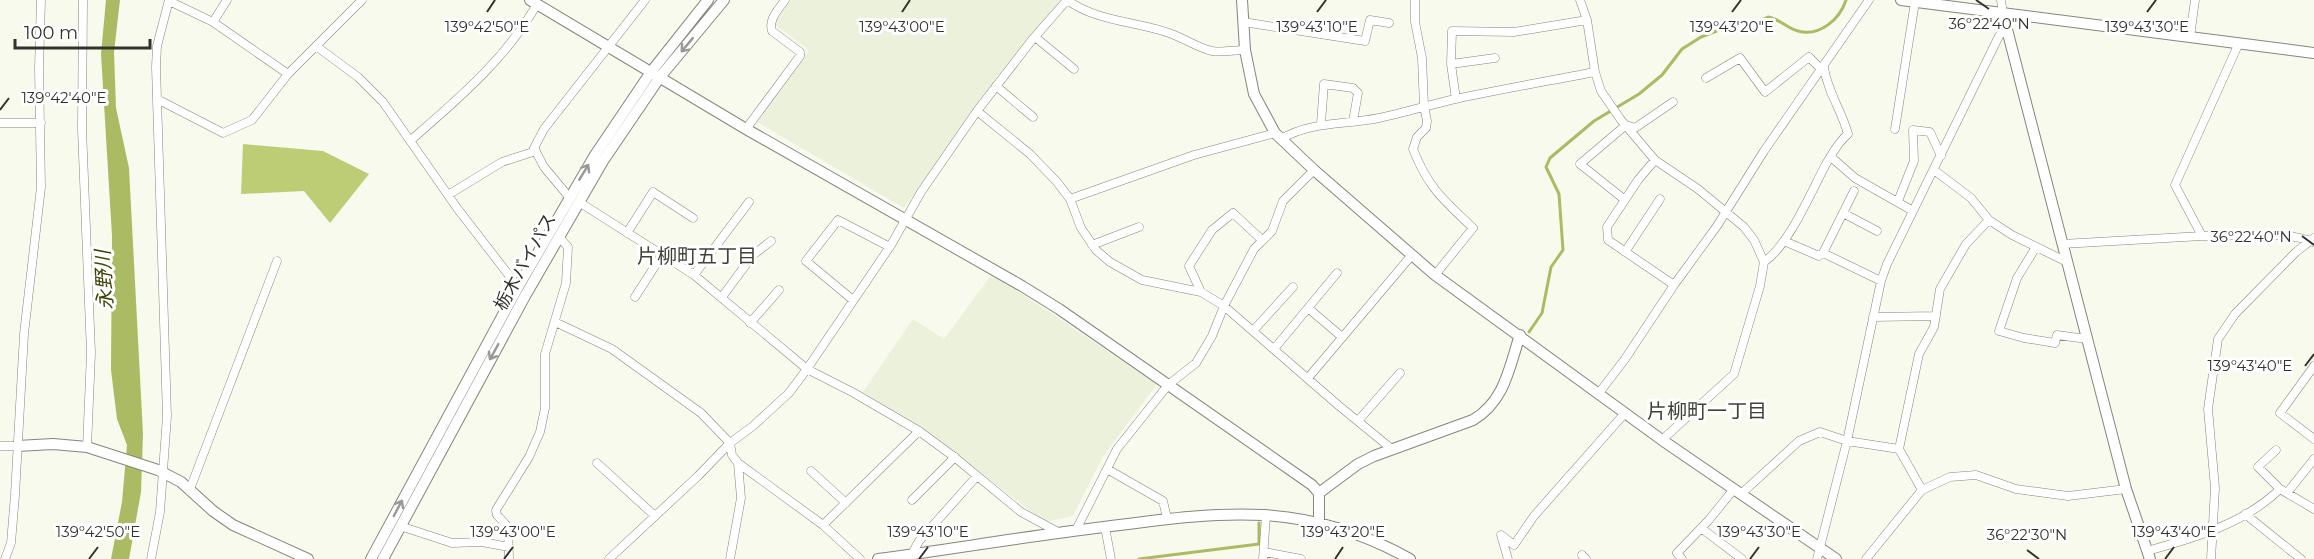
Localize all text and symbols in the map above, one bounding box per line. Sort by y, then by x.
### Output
scale bar [15,12,150,50]
text: 36°22'40"N [1948,14,2030,33]
text: 139°42'50"E [445,17,529,36]
text: 139°43'00"E [859,17,945,36]
text: 139°43'10"E [1276,17,1358,36]
text: 139°43'20"E [1690,17,1774,36]
text: 139°43'30"E [2105,17,2189,36]
text: 100 m [24,22,78,44]
one-way arrow [680,37,693,53]
text: 139°42'40"E [21,88,107,107]
one-way arrow [579,164,591,181]
street label: 栃木バイパス [489,210,561,314]
text: 36°22'40"N [2210,227,2292,246]
district label: 片柳町五丁目 [637,244,757,268]
water label: 永野川 [90,247,118,311]
one-way arrow [488,343,500,360]
text: 139°43'40"E [2208,356,2292,375]
district label: 片柳町一丁目 [1647,399,1767,423]
one-way arrow [393,499,405,517]
text: 139°42'50"E [56,522,140,541]
text: 139°43'00"E [470,522,556,541]
text: 139°43'10"E [887,522,969,541]
text: 139°43'20"E [1301,522,1385,541]
text: 139°43'30"E [1717,522,1801,541]
text: 139°43'40"E [2132,522,2216,541]
text: 36°22'30"N [1987,525,2067,544]

